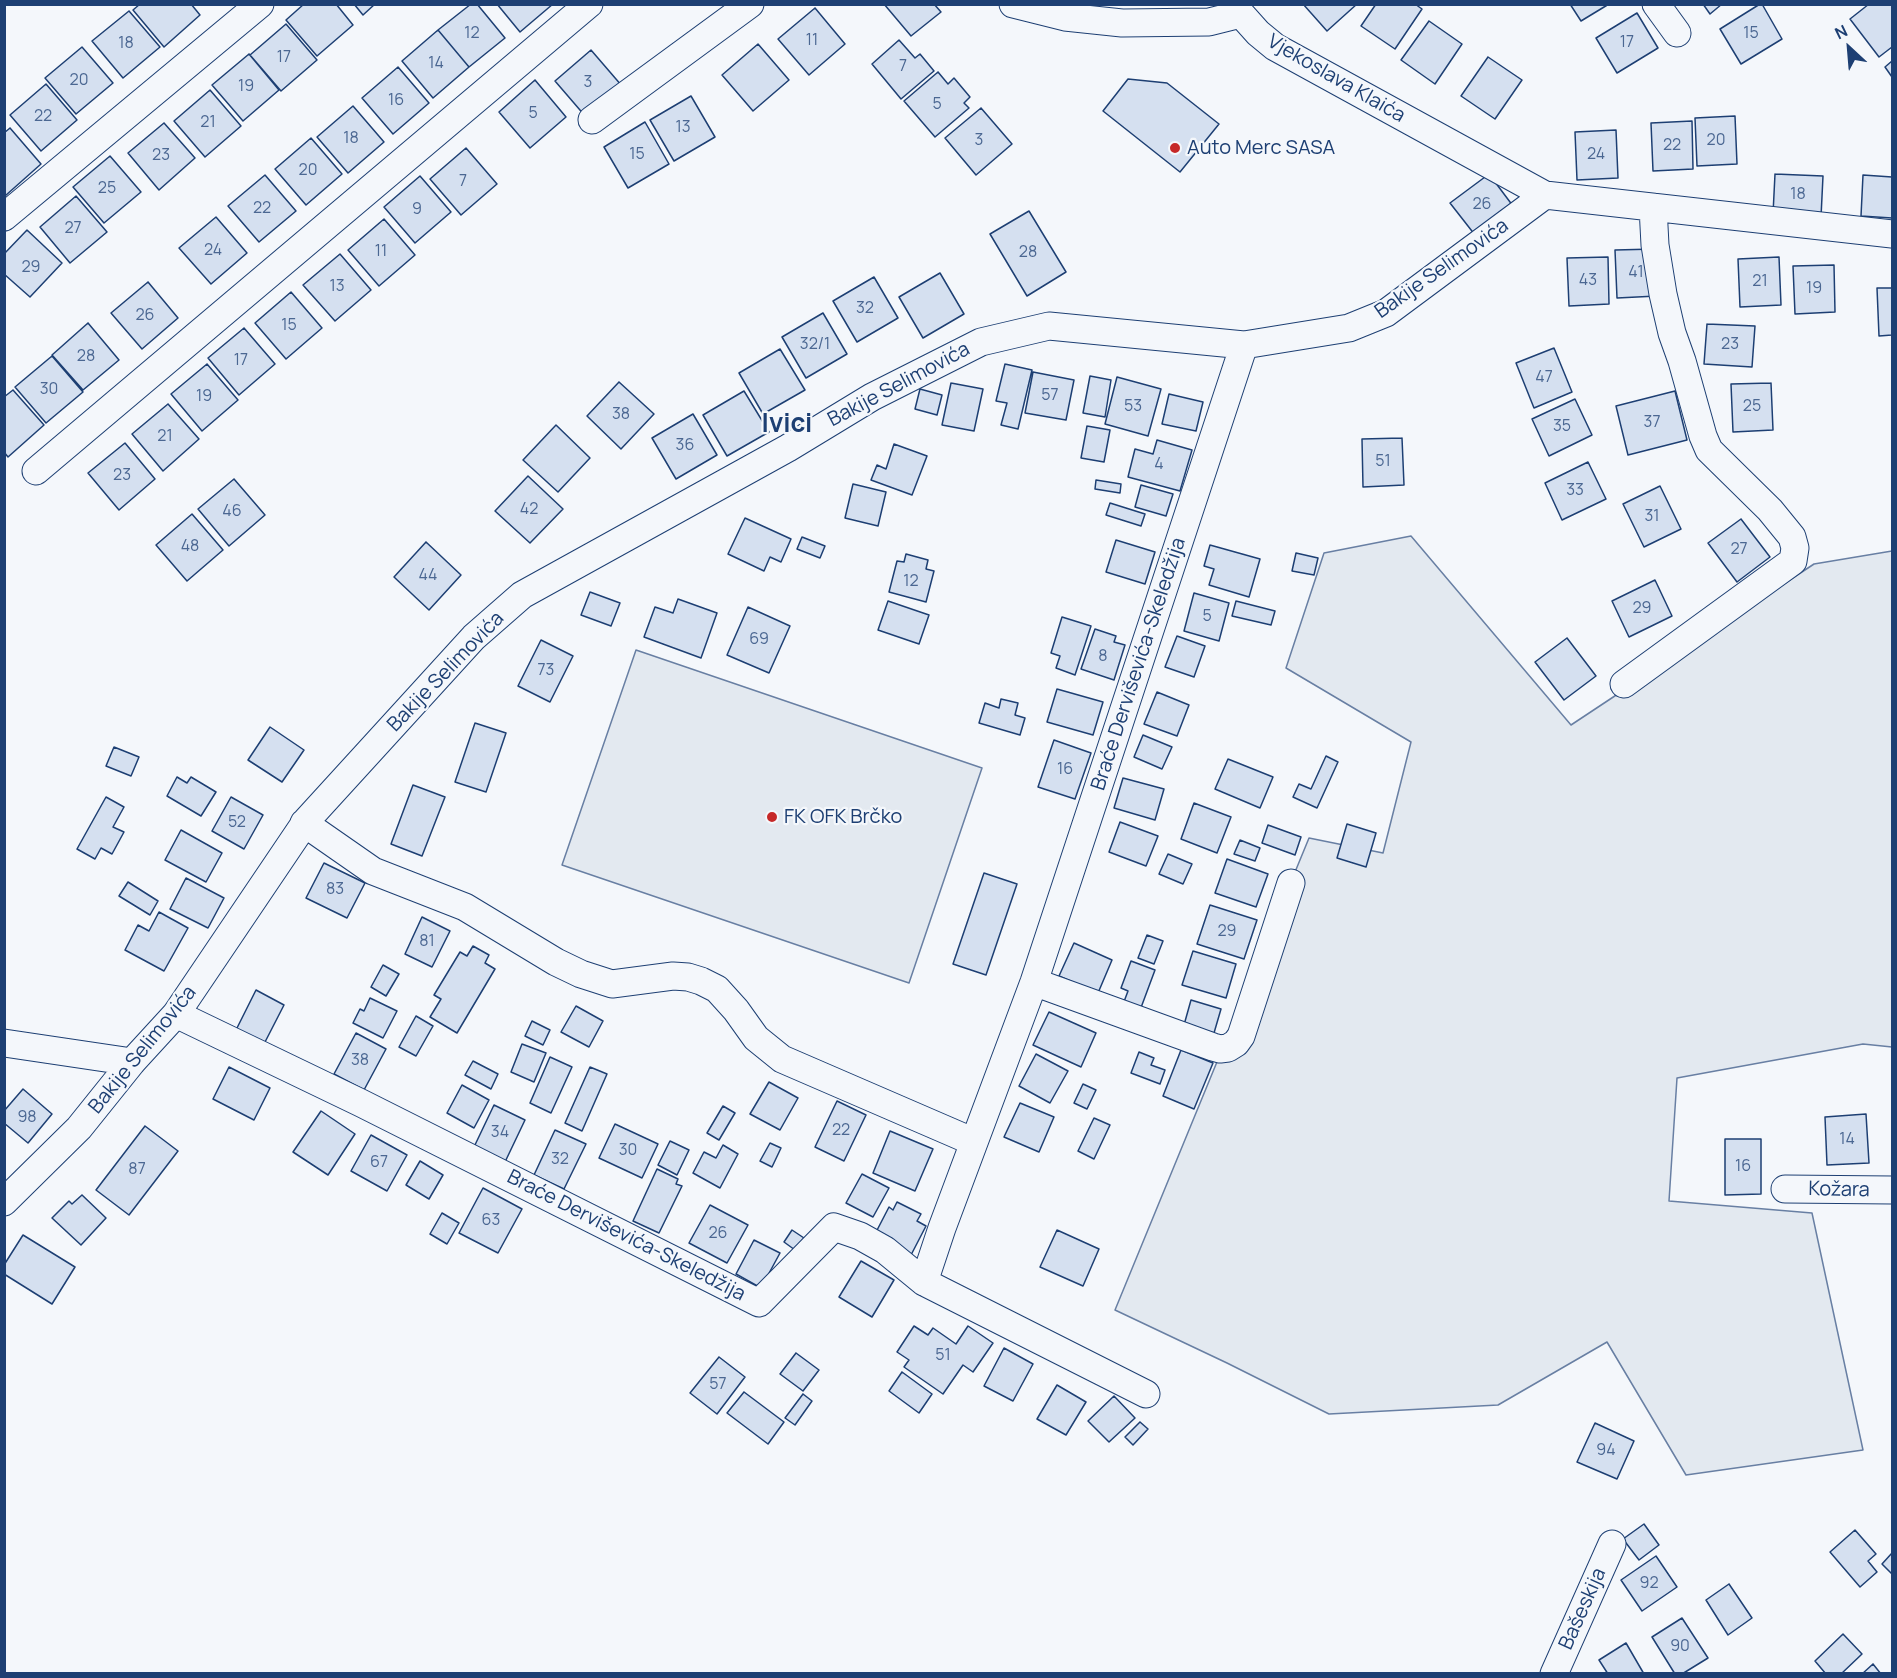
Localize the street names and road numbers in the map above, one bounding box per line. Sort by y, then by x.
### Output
street label: Vjekoslava Klaića [1263,30,1409,128]
street label: Bakije Selimovića [1371,214,1513,324]
street label: Bakije Selimovića [824,337,974,433]
street label: Braće Derviševića-Skeledžija [1087,535,1191,793]
street label: Bakije Selimovića [383,607,509,737]
street label: Bakije Selimovića [84,981,202,1119]
street label: Braće Derviševića-Skeledžija [503,1165,749,1307]
street label: Kožara [1808,1177,1870,1203]
street label: Bašeskija [1554,1564,1612,1654]

